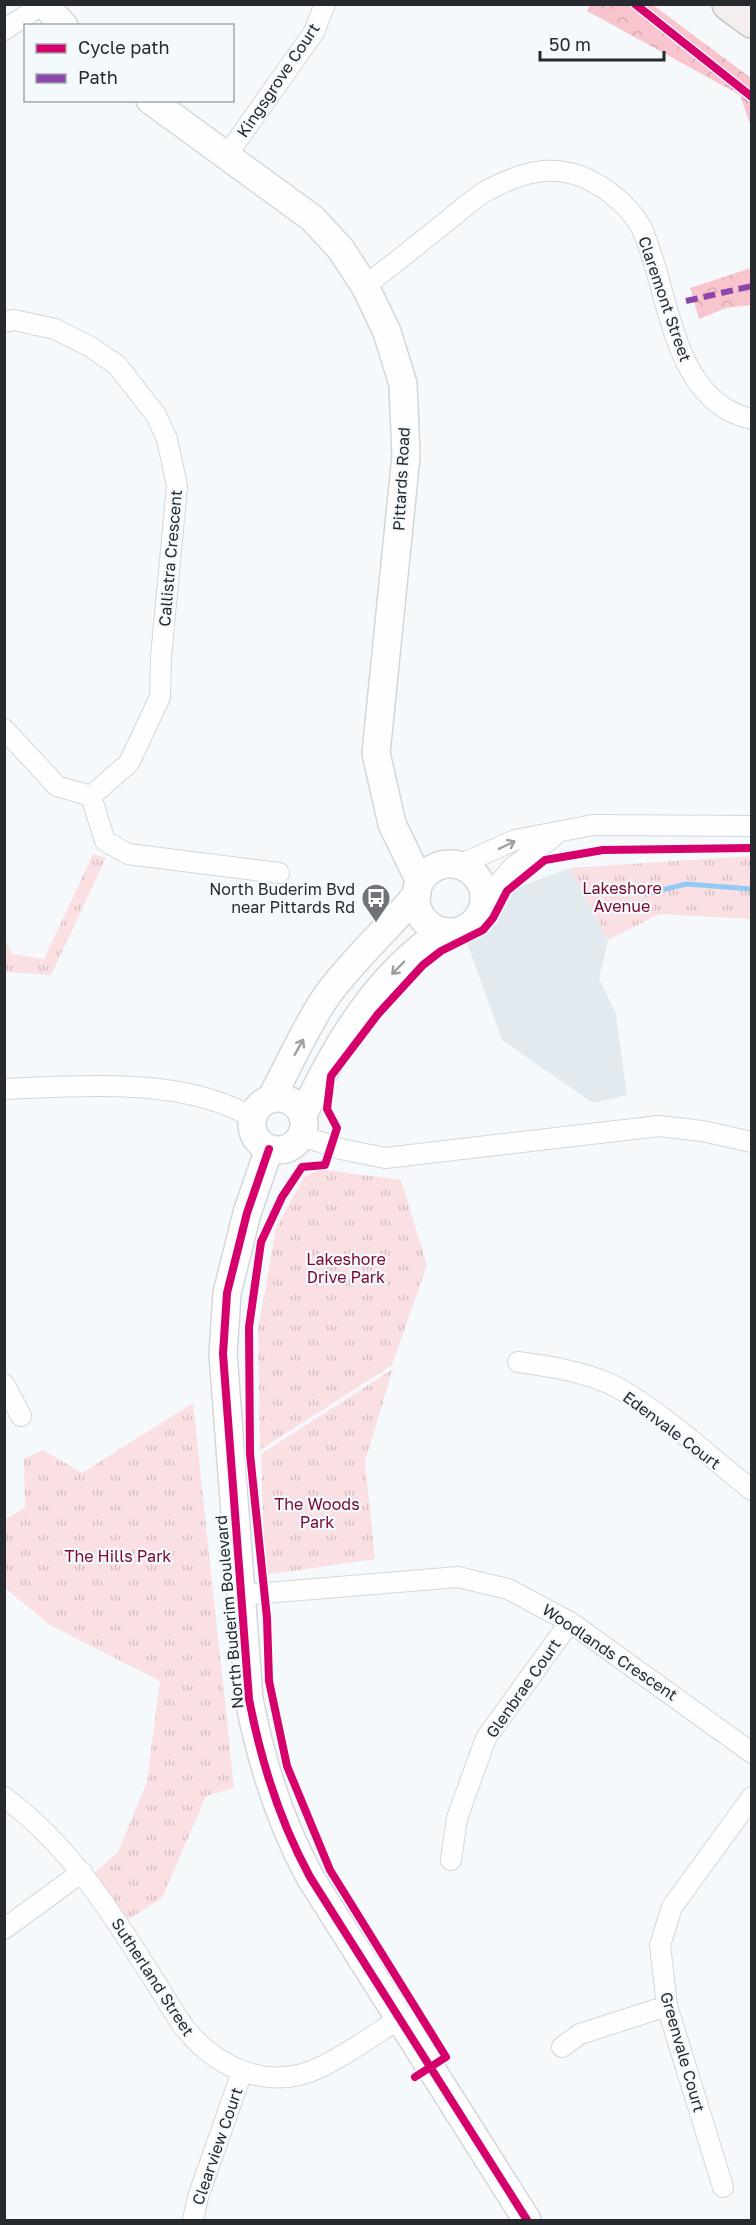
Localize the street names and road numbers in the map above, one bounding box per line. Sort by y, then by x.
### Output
street label: Kingsgrove Court [232,19,324,141]
street label: Claremont Street [634,234,696,364]
street label: Pittards Road [388,427,414,531]
street label: Callistra Crescent [154,489,186,627]
street label: Edenvale Court [619,1387,725,1473]
street label: North Buderim Boulevard [211,1514,247,1710]
street label: Woodlands Crescent [539,1599,681,1705]
street label: Glenbrae Court [481,1634,565,1742]
street label: Sutherland Street [107,1914,199,2040]
street label: Greenvale Court [656,1989,710,2115]
street label: Clearview Court [187,2084,247,2208]

